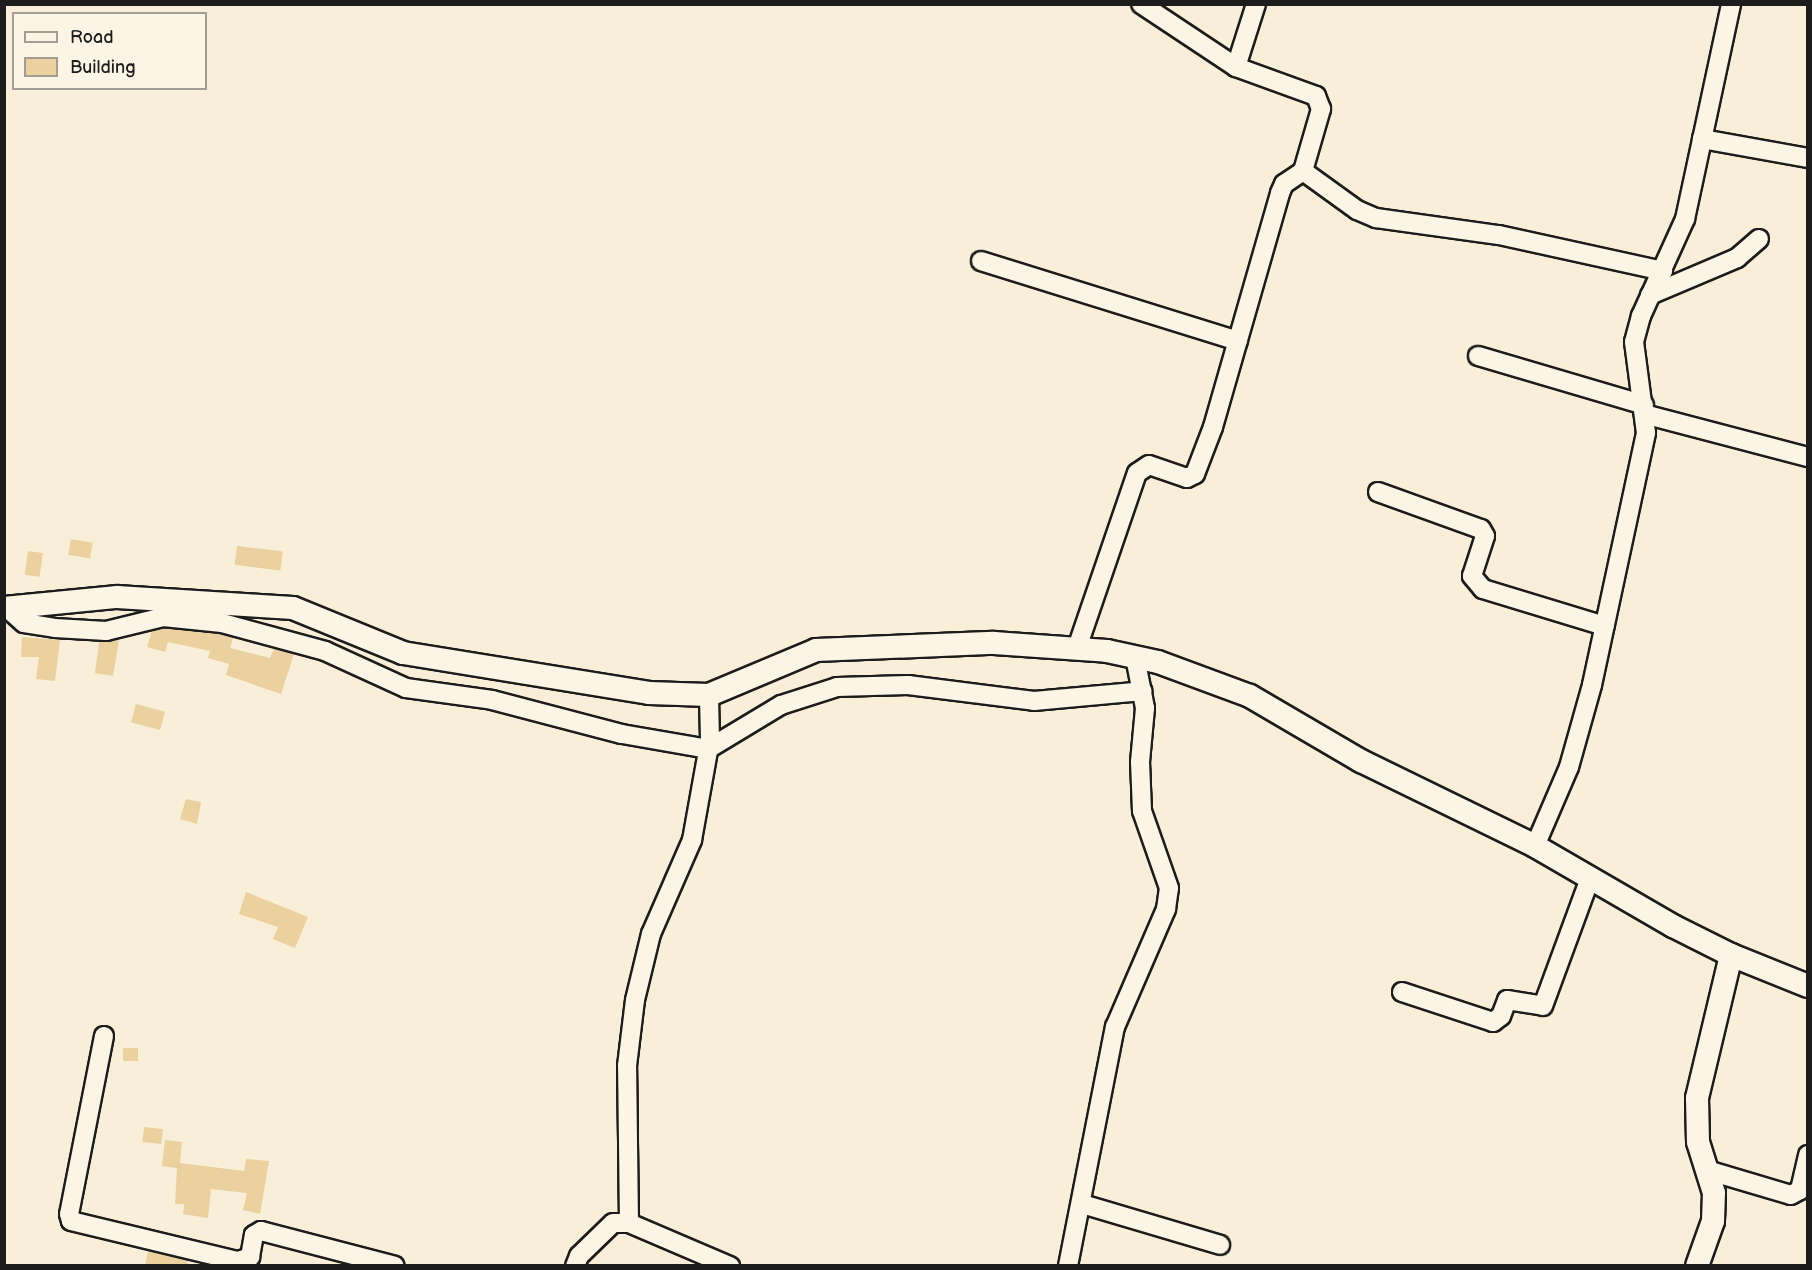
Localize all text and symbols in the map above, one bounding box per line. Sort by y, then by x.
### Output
legend [12,12,207,90]
text: Road [70,27,114,48]
text: Building [70,57,136,78]

